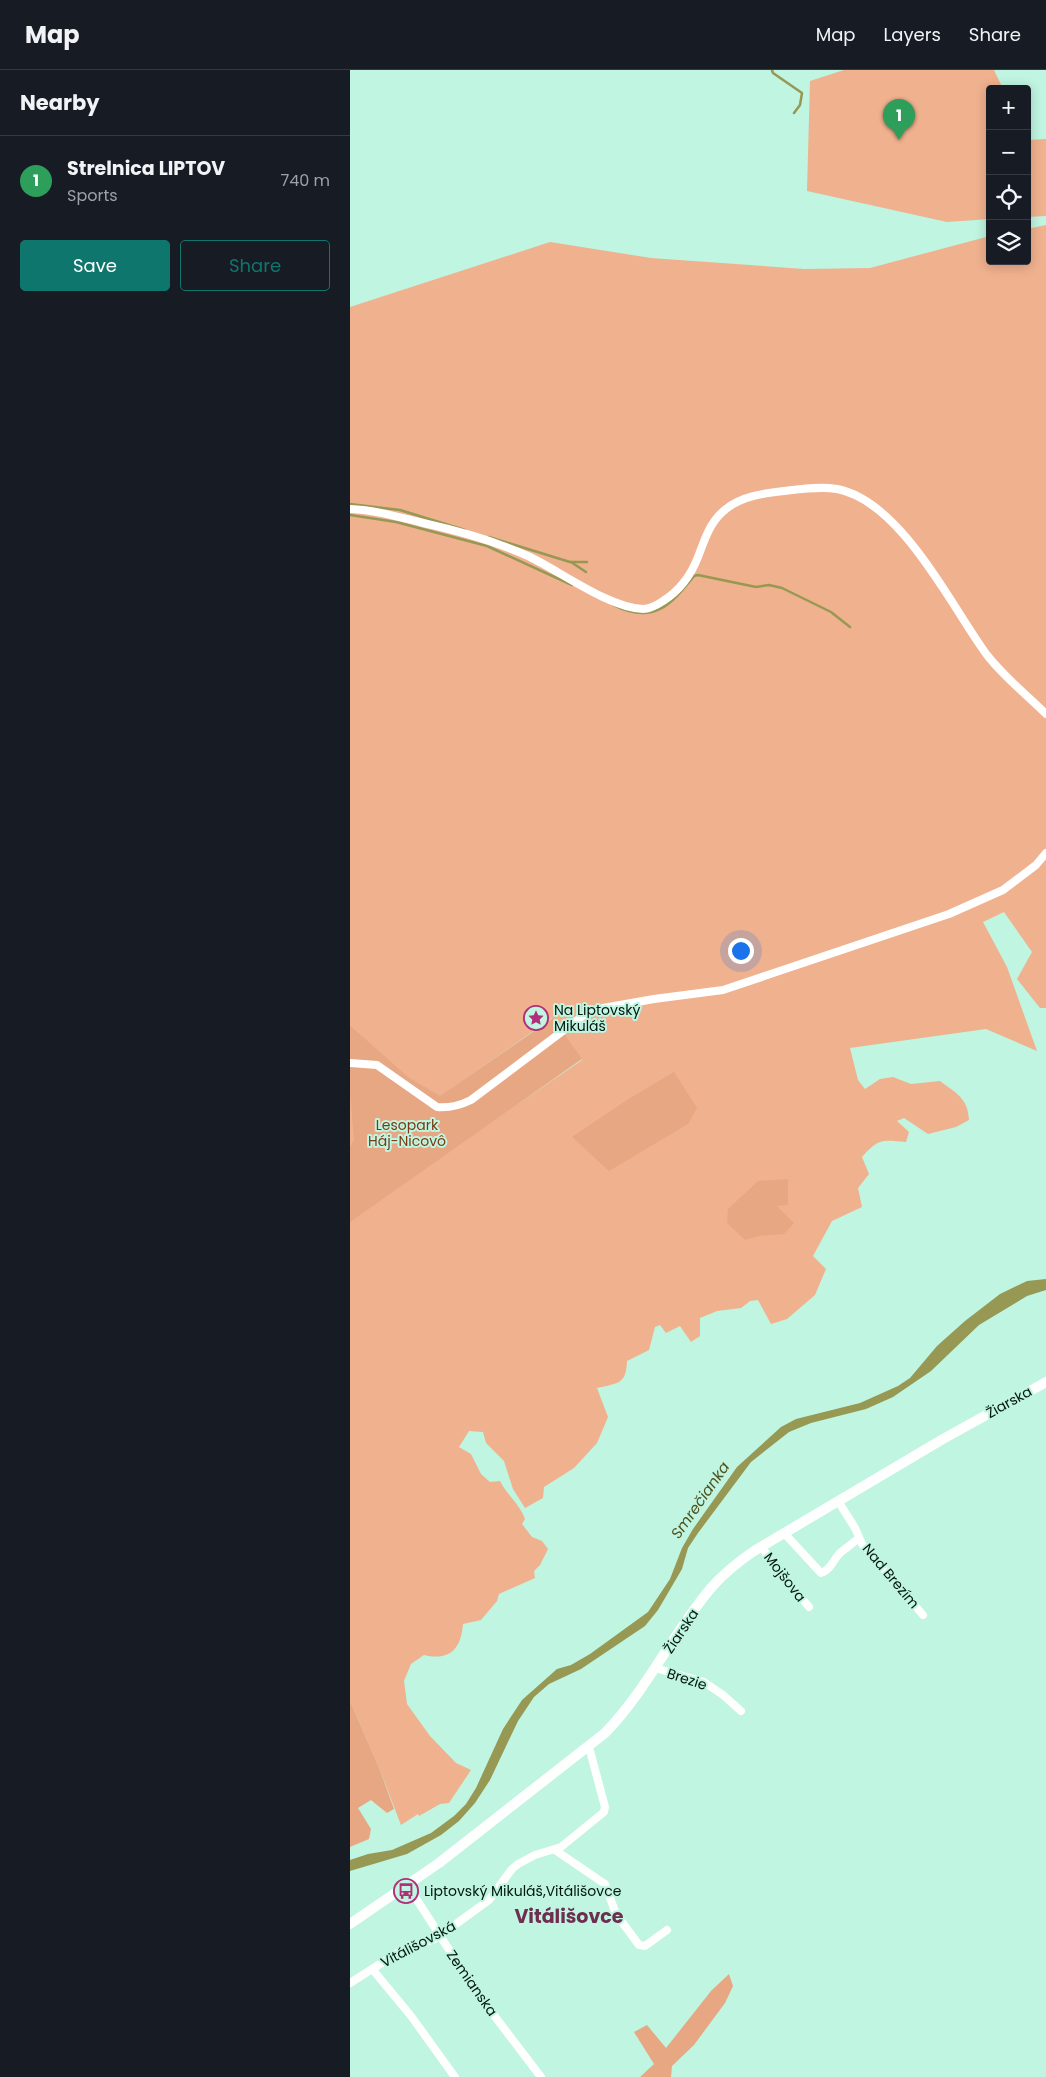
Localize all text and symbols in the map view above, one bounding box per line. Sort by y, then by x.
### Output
text: Map [25,18,80,51]
text: Map [816,22,856,47]
text: Layers [884,22,941,47]
text: Share [969,22,1021,47]
map controls [986,85,1031,265]
button: + [986,85,1031,130]
text: Nearby [20,88,100,117]
pin: 1 [883,99,915,140]
button: − [986,130,1031,175]
text: Strelnica LIPTOV [67,155,225,182]
text: 1 [33,169,39,192]
text: 740 m [280,169,330,192]
button: locate [986,175,1031,220]
text: Sports [67,184,118,207]
button: layers [986,220,1031,265]
button: Save [20,240,170,291]
button: Share [180,240,330,291]
your location [728,938,754,964]
place label: Na Liptovský Mikuláš [554,1000,640,1036]
place icon: Na Liptovský Mikuláš [523,1005,549,1031]
park label: Lesopark Háj-Nicovô [368,1115,446,1151]
street label: Žiarska [982,1381,1036,1423]
water label: Smrečianka [666,1457,734,1543]
street label: Nad Brezím [858,1539,924,1613]
street label: Mojšova [759,1548,811,1606]
street label: Žiarska [659,1605,703,1657]
street label: Brezie [664,1663,710,1695]
bus stop icon: Liptovský Mikuláš,Vitálišovce [393,1878,419,1904]
place label: Liptovský Mikuláš,Vitálišovce [424,1881,622,1901]
district label: Vitálišovce [514,1903,624,1930]
street label: Vitálišovská [377,1916,459,1972]
street label: Zemianska [442,1946,502,2020]

